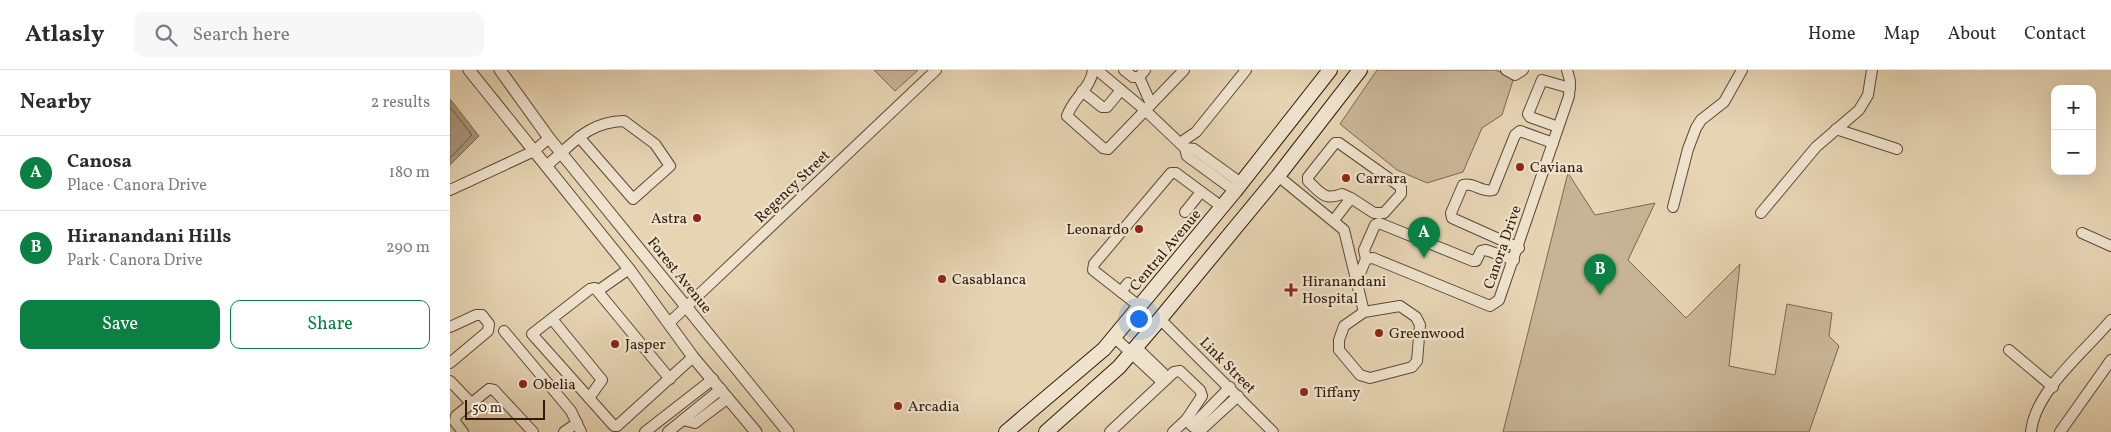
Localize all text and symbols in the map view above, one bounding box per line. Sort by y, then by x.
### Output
search box [134,12,484,57]
text: Atlasly [25,18,104,52]
icon: search [152,21,180,49]
text: Search here [192,22,290,48]
text: Home [1808,22,1856,47]
text: Map [1884,22,1920,47]
text: About [1948,22,1996,47]
text: Contact [2024,22,2086,47]
map controls [2051,85,2096,175]
button: + [2051,85,2096,130]
text: Nearby [20,88,91,117]
text: 2 results [371,92,430,114]
button: − [2051,130,2096,175]
street label: Regency Street [751,146,835,228]
text: Canosa [67,149,132,175]
place label: Caviana [1530,158,1583,179]
marker: Caviana [1514,161,1526,173]
text: A [30,162,42,184]
text: 180 m [389,162,430,184]
place label: Carrara [1356,169,1407,190]
marker: Carrara [1340,172,1352,184]
text: Place · Canora Drive [67,175,207,197]
street label: Canora Drive [1479,203,1528,292]
street label: Central Avenue [1126,205,1207,297]
place label: Astra [651,209,687,230]
marker: Astra [691,212,703,224]
pin: A [1408,217,1440,258]
place label: Leonardo [1066,220,1129,241]
marker: Leonardo [1133,223,1145,235]
text: Hiranandani Hills [67,224,231,250]
street label: Forest Avenue [641,233,716,319]
text: B [31,237,41,259]
text: 290 m [386,237,430,259]
text: Park · Canora Drive [67,250,203,272]
pin: B [1584,254,1616,295]
place label: Casablanca [952,270,1026,291]
place label: Hiranandani Hospital [1302,272,1386,310]
marker: Casablanca [936,273,948,285]
marker: Hiranandani Hospital [1284,283,1298,297]
button: Save [20,300,220,349]
button: Share [230,300,430,349]
your location [1126,306,1152,332]
place label: Greenwood [1389,324,1465,345]
marker: Greenwood [1373,327,1385,339]
street label: Link Street [1194,333,1260,399]
place label: Jasper [625,335,666,356]
marker: Jasper [609,338,621,350]
place label: Obelia [533,375,576,396]
marker: Obelia [517,378,529,390]
place label: Tiffany [1314,383,1360,404]
marker: Tiffany [1298,386,1310,398]
scale bar [465,397,545,420]
place label: Arcadia [908,397,959,418]
text: 50 m [472,399,502,418]
marker: Arcadia [892,400,904,412]

